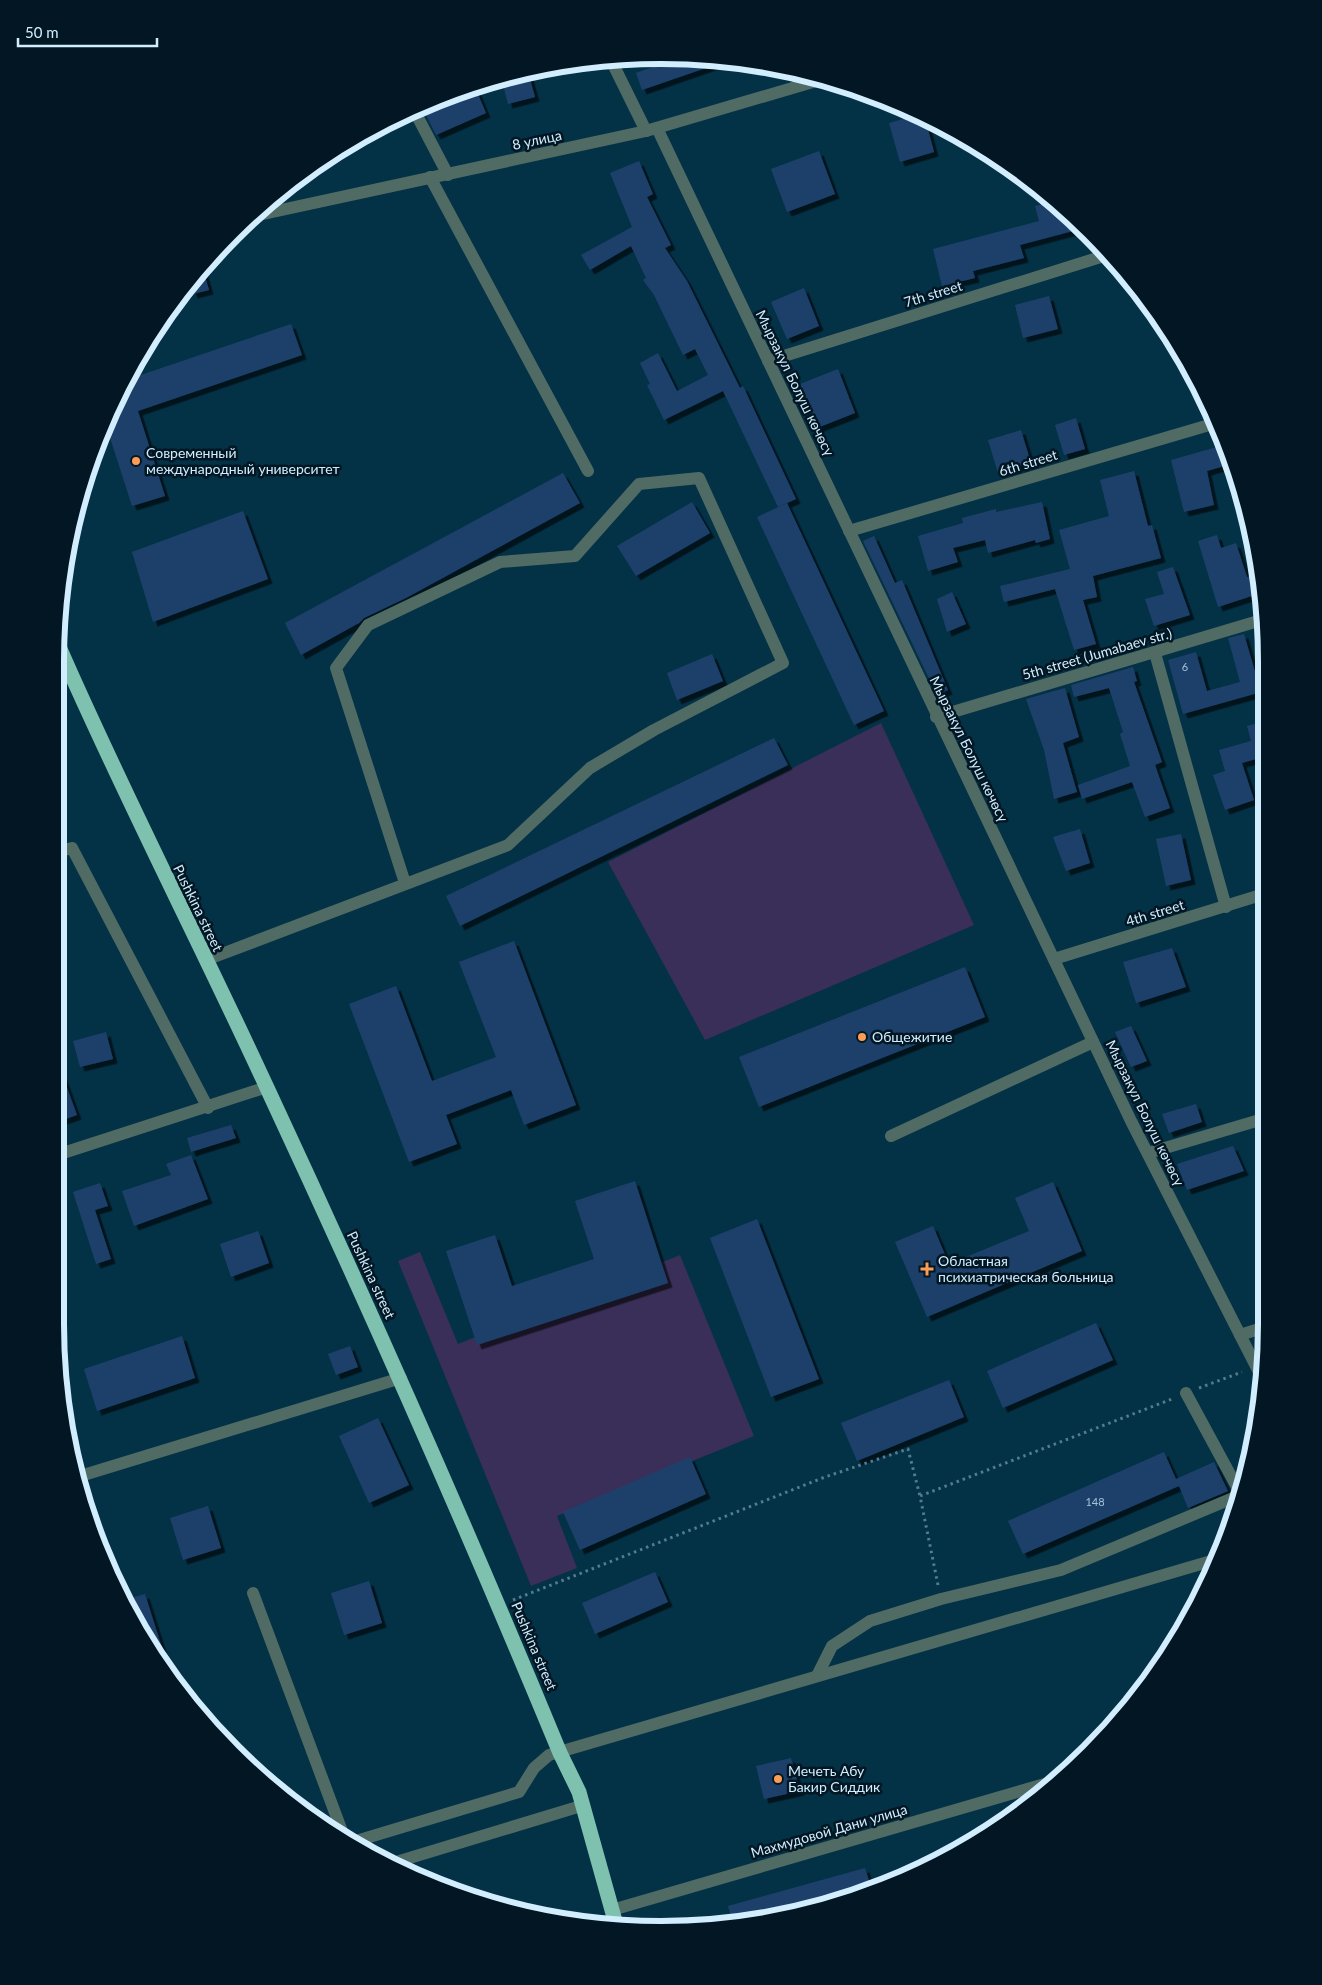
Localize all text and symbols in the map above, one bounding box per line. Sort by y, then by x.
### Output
scale bar [18,15,156,47]
text: 50 m [25,23,59,41]
street label: 8 улица [511,126,563,153]
street label: 7th street [902,277,964,310]
street label: Мырзакул Болуш көчөсү [753,307,839,459]
place label: Современный международный университет [146,444,340,477]
street label: 6th street [997,446,1059,479]
marker: Современный международный университет [130,455,142,467]
street label: 5th street (Jumabaev str.) [1020,624,1174,683]
house number: 6 [1182,660,1188,673]
street label: Мырзакул Болуш көчөсү [927,673,1013,825]
street label: Pushkina street [170,862,227,954]
street label: 4th street [1124,896,1186,929]
place label: Общежитие [872,1028,952,1045]
marker: Общежитие [856,1031,868,1043]
street label: Мырзакул Болуш көчөсү [1103,1037,1189,1189]
street label: Pushkina street [344,1228,399,1321]
place label: Областная психиатрическая больница [938,1252,1114,1285]
marker: Областная психиатрическая больница [920,1262,934,1276]
house number: 148 [1085,1495,1105,1508]
street label: Pushkina street [508,1599,561,1693]
place label: Мечеть Абу Бакир Сиддик [788,1762,881,1795]
marker: Мечеть Абу Бакир Сиддик [772,1773,784,1785]
street label: Махмудовой Дани улица [749,1800,909,1861]

